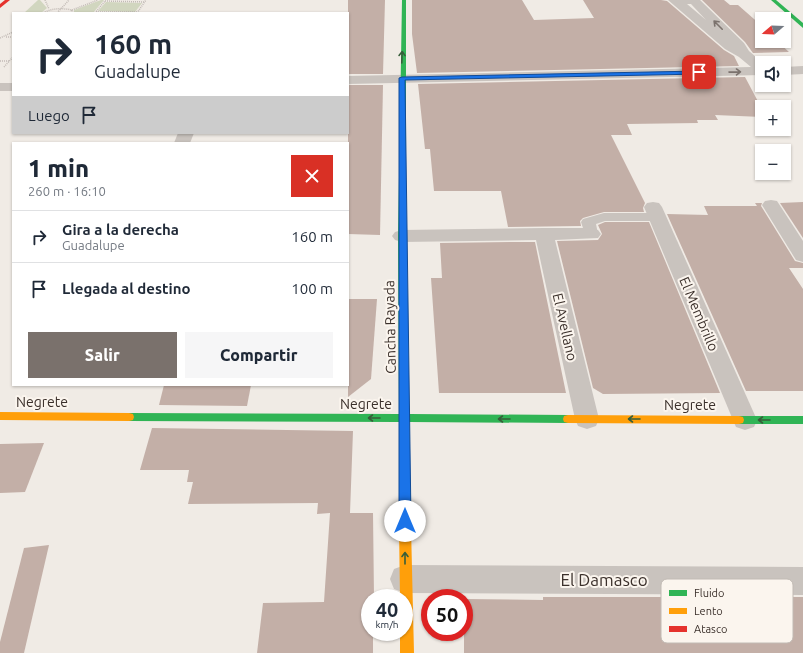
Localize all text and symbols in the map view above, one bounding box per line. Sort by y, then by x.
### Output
north arrow [755,12,791,48]
map controls [755,12,791,180]
one-way arrow [713,20,723,30]
icon: right [28,28,80,80]
text: 160 m [94,28,172,59]
one-way arrow [399,51,406,64]
pin [682,55,716,89]
button: sound [755,56,791,92]
text: Guadalupe [94,61,181,81]
icon: arrive [688,61,710,83]
one-way arrow [728,68,741,75]
button: + [755,100,791,136]
icon: arrive [78,104,100,126]
text: Luego [28,107,70,124]
button: − [755,144,791,180]
text: 1 min [28,155,89,182]
button: close [291,155,333,197]
text: 260 m · 16:10 [28,184,106,198]
text: Gira a la derecha [62,221,179,238]
icon: right [28,226,50,248]
text: 160 m [291,228,333,245]
text: Guadalupe [62,238,125,252]
street label: El Membrillo [676,274,722,354]
icon: arrive [28,278,50,300]
text: Llegada al destino [62,280,191,297]
text: 100 m [291,280,333,297]
street label: Cancha Rayada [381,280,399,374]
street label: El Avellano [549,292,581,362]
button: Salir [28,332,177,378]
button: Compartir [185,332,333,378]
street label: Negrete [16,394,68,410]
street label: Negrete [340,396,392,412]
street label: Negrete [664,397,716,413]
one-way arrow [368,414,381,422]
one-way arrow [498,415,511,423]
one-way arrow [628,415,641,423]
one-way arrow [758,416,771,424]
position arrow [384,500,426,542]
one-way arrow [401,552,409,565]
street label: El Damasco [560,570,648,589]
legend [661,579,793,643]
text: Fluido [694,587,725,599]
speed limit sign: 50 [421,589,473,641]
text: 40 [376,598,398,621]
text: Lento [694,605,723,617]
text: km/h [375,619,399,630]
text: Atasco [694,623,727,635]

